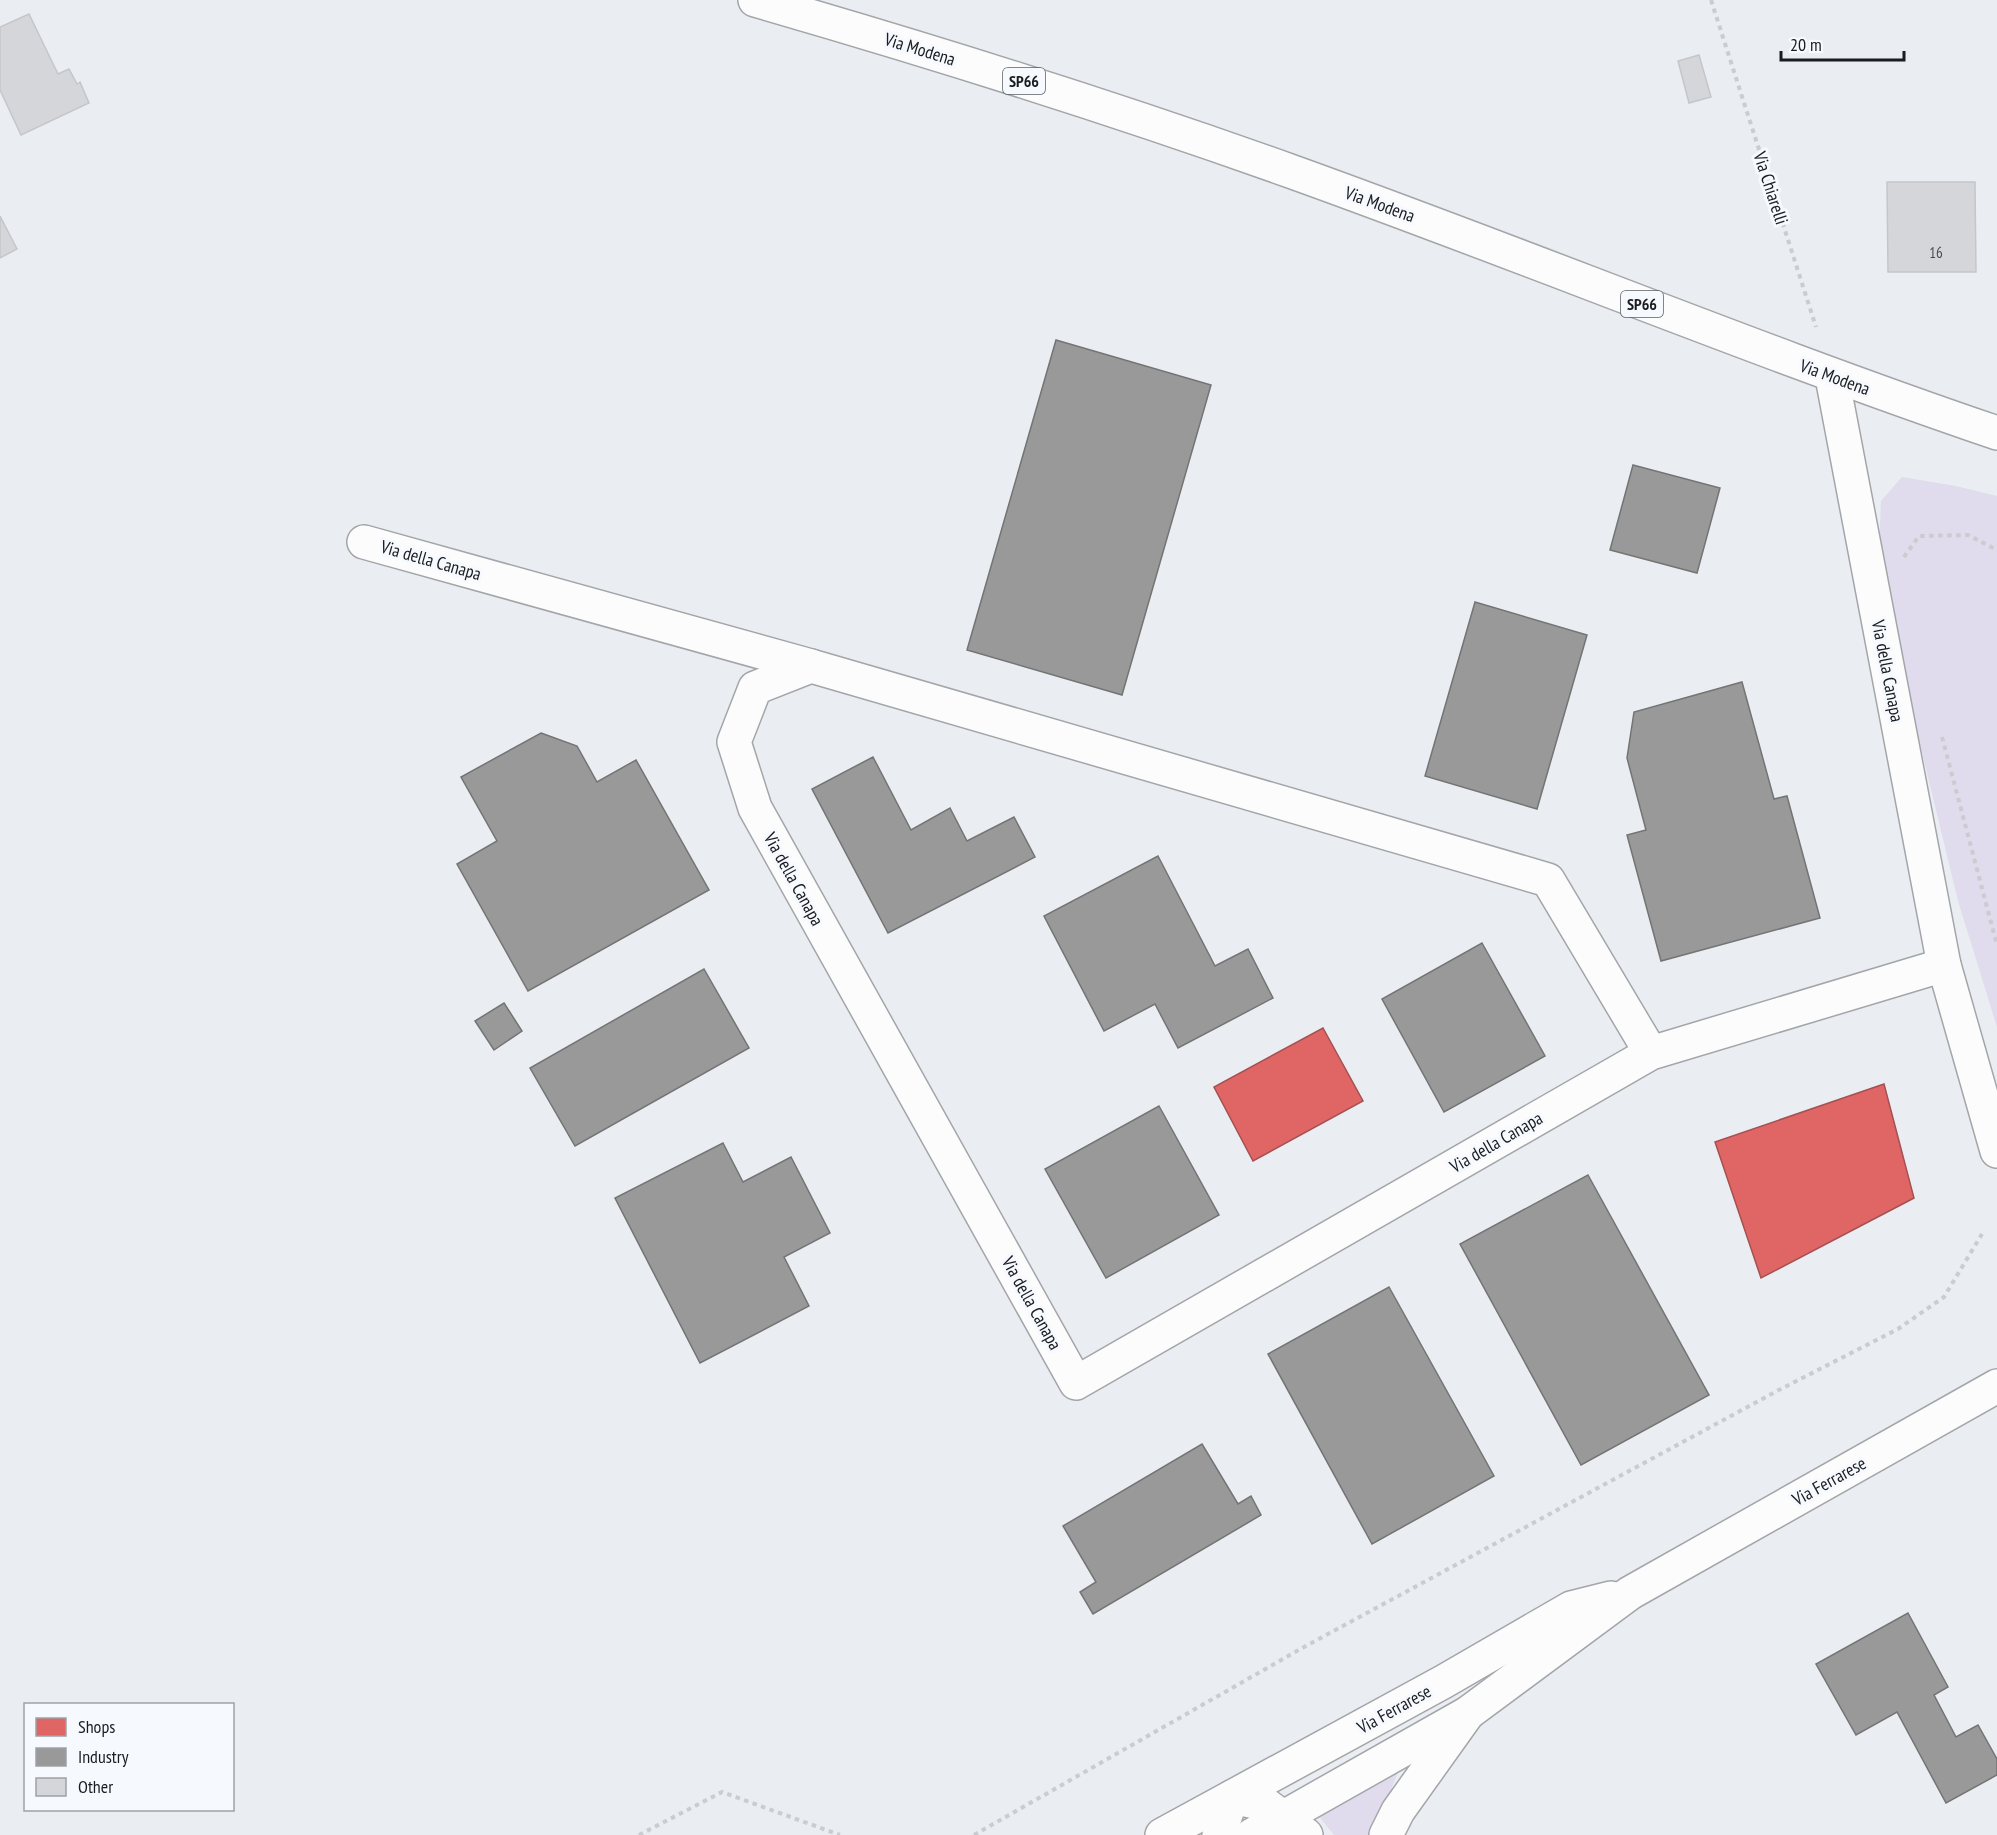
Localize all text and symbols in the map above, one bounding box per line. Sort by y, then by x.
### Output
scale bar [1781,24,1904,62]
street label: Via Modena [881,27,958,71]
text: 20 m [1790,33,1822,56]
road number: SP66 [1003,68,1045,94]
street label: Via Chiarelli [1748,148,1794,227]
street label: Via Modena [1341,180,1418,227]
house number: 16 [1929,243,1943,262]
road number: SP66 [1621,291,1663,317]
street label: Via Modena [1796,353,1873,400]
street label: Via della Canapa [377,534,484,585]
street label: Via della Canapa [1867,617,1909,724]
street label: Via della Canapa [758,827,829,930]
street label: Via della Canapa [1445,1106,1546,1178]
street label: Via della Canapa [996,1251,1067,1354]
street label: Via Ferrarese [1787,1451,1870,1511]
street label: Via Ferrarese [1352,1679,1435,1739]
legend [24,1703,234,1811]
text: Shops [78,1715,115,1738]
text: Industry [78,1745,129,1768]
text: Other [78,1775,113,1798]

